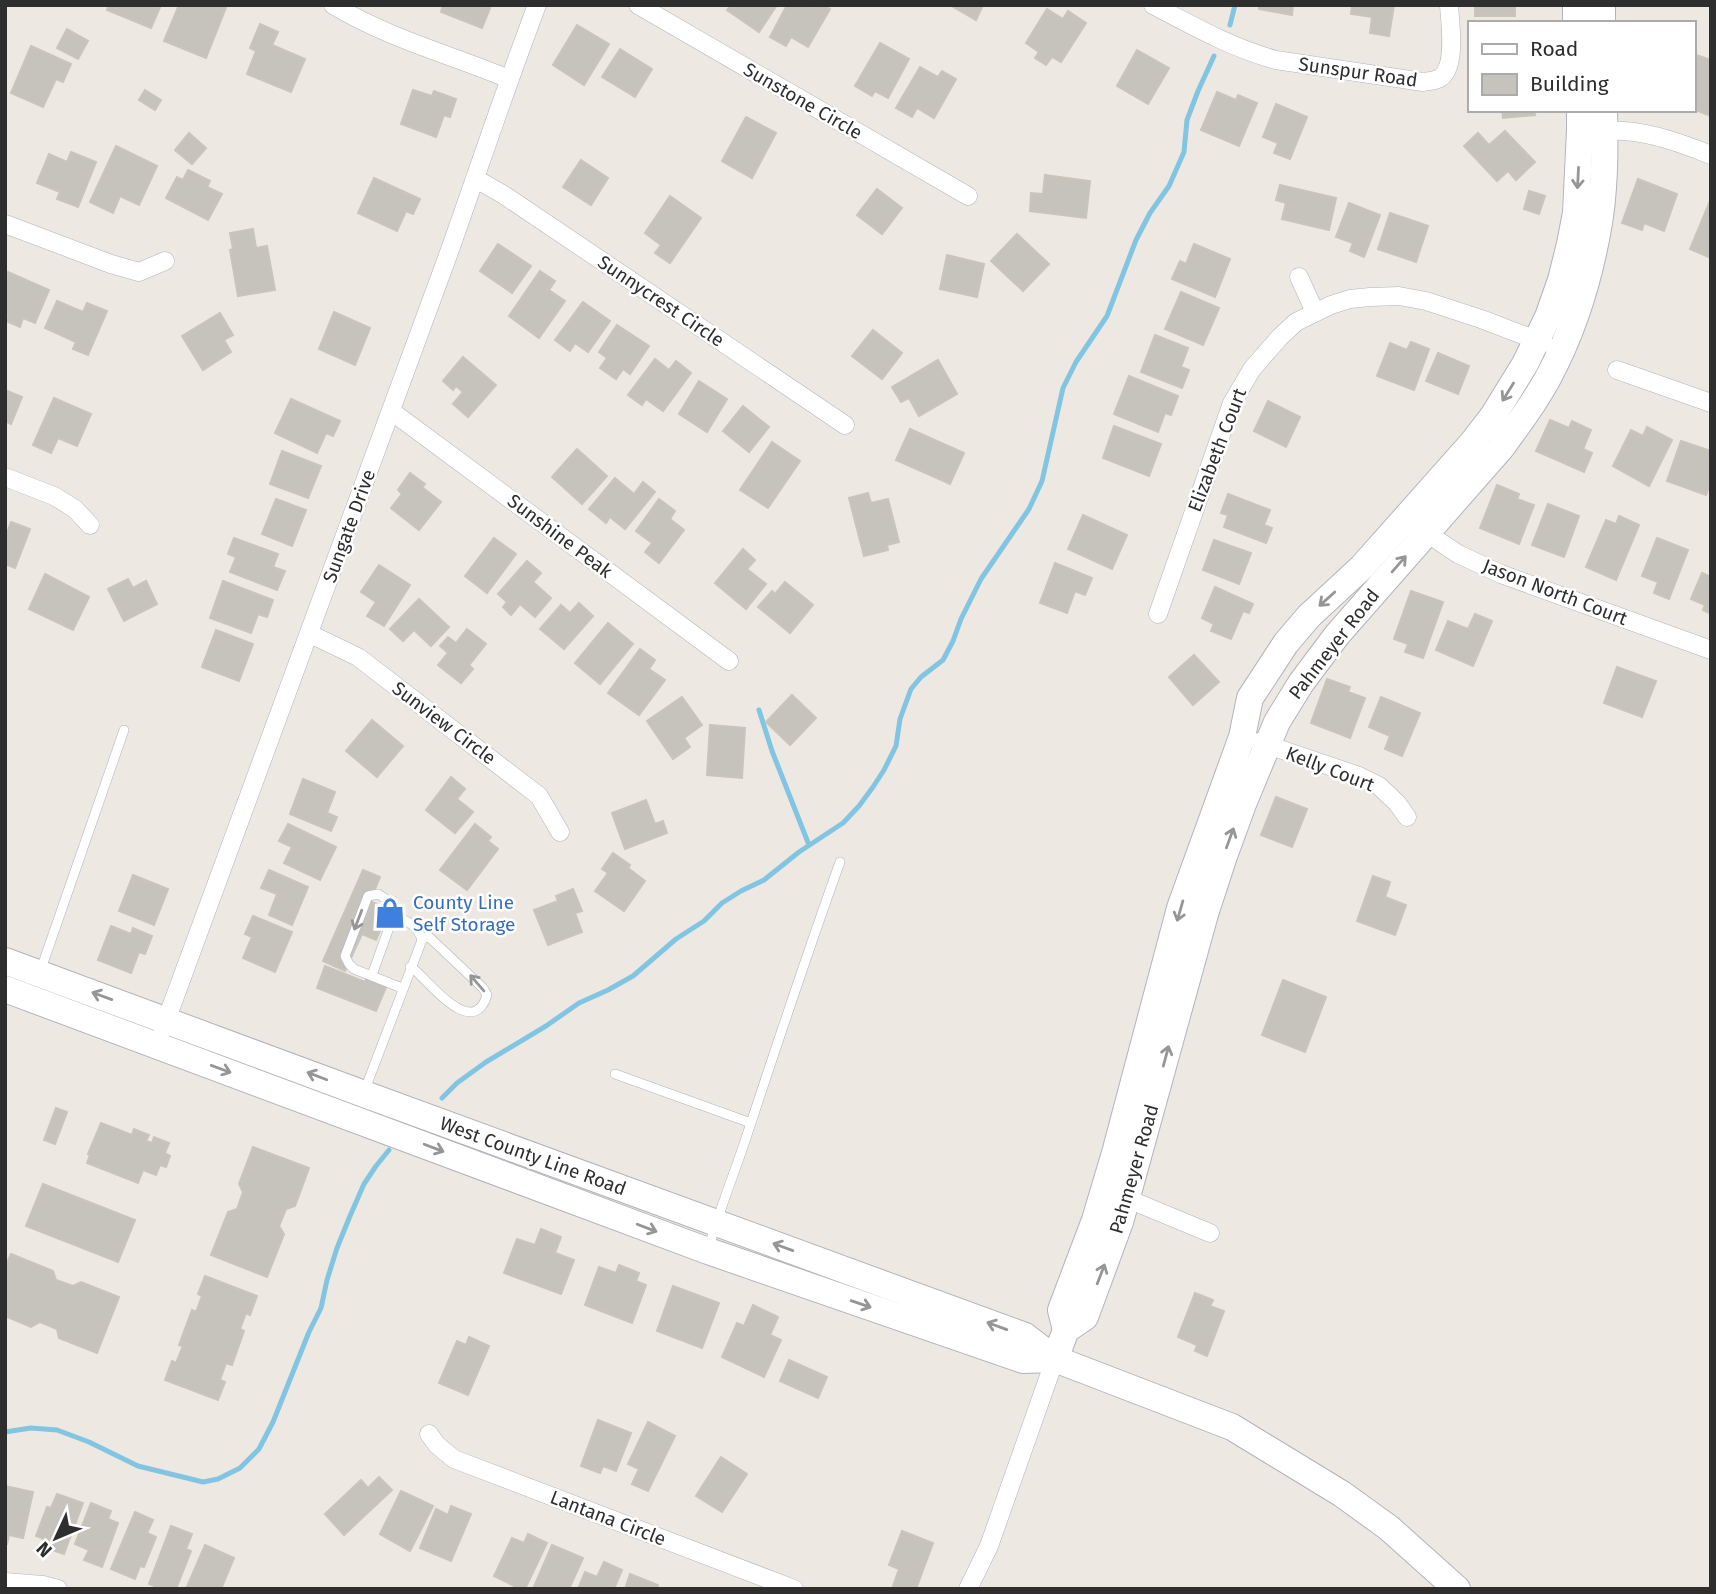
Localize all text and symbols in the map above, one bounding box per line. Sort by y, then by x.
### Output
legend [1468,21,1695,112]
text: Road [1530,36,1578,62]
street label: Sunspur Road [1297,52,1419,92]
street label: Sunstone Circle [740,58,866,144]
text: Building [1530,71,1609,97]
one-way arrow [1571,167,1584,190]
street label: Sunnycrest Circle [593,250,729,352]
one-way arrow [1501,382,1516,401]
street label: Elizabeth Court [1183,385,1251,515]
street label: Sungate Drive [318,466,380,586]
street label: Sunshine Peak [503,489,617,583]
street label: Jason North Court [1479,554,1631,630]
one-way arrow [1391,555,1407,573]
street label: Pahmeyer Road [1284,584,1384,704]
one-way arrow [1319,591,1336,608]
street label: Sunview Circle [388,677,500,769]
street label: Kelly Court [1282,742,1378,796]
one-way arrow [1225,828,1237,850]
place label: County Line Self Storage [413,891,515,936]
shop icon: County Line Self Storage [373,896,407,930]
one-way arrow [1172,900,1185,922]
one-way arrow [351,908,364,930]
one-way arrow [469,974,485,992]
one-way arrow [92,989,114,1002]
one-way arrow [1160,1046,1173,1068]
one-way arrow [209,1063,231,1076]
one-way arrow [306,1069,328,1082]
street label: Pahmeyer Road [1104,1102,1164,1236]
street label: West County Line Road [437,1112,629,1200]
one-way arrow [423,1142,445,1155]
one-way arrow [636,1223,658,1235]
one-way arrow [773,1240,795,1252]
one-way arrow [1095,1264,1108,1286]
one-way arrow [850,1299,872,1311]
one-way arrow [986,1318,1008,1331]
street label: Lantana Circle [547,1485,669,1551]
north arrow [21,1503,91,1573]
text: N [31,1537,57,1562]

